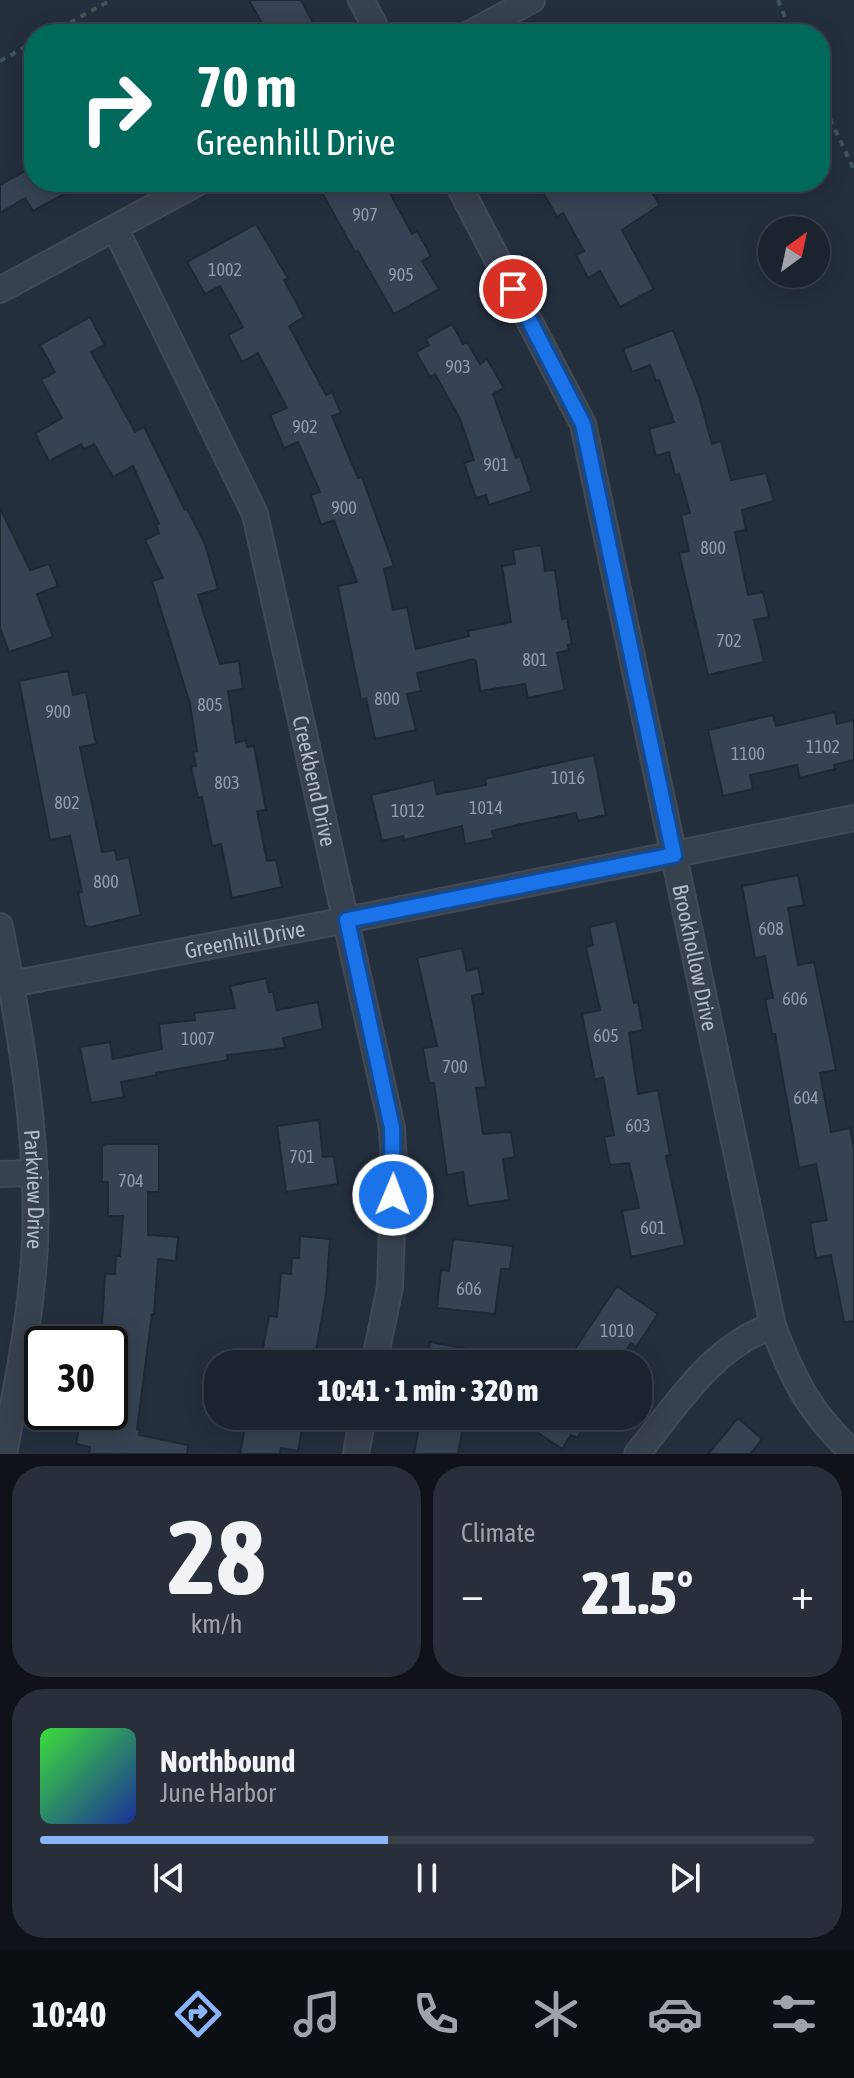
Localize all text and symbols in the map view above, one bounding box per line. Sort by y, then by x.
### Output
text: 70 m [196,55,297,119]
icon: right [64,56,168,160]
text: Greenhill Drive [196,121,395,163]
house number: 907 [352,204,378,225]
north arrow [758,216,830,288]
map controls [758,216,830,288]
pin [479,255,547,323]
house number: 1002 [208,259,242,280]
house number: 905 [388,264,414,285]
icon: arrive [491,267,535,311]
house number: 903 [445,356,471,377]
house number: 902 [292,416,318,437]
house number: 901 [483,454,509,475]
house number: 900 [331,497,357,518]
house number: 800 [700,537,726,558]
house number: 702 [716,630,742,651]
house number: 801 [522,649,548,670]
house number: 800 [374,688,400,709]
house number: 805 [197,694,223,715]
house number: 900 [45,701,71,722]
street label: Creekbend Drive [287,713,342,849]
house number: 1102 [806,736,840,757]
house number: 1100 [731,743,765,764]
house number: 1016 [551,767,585,788]
house number: 803 [214,772,240,793]
house number: 802 [54,792,80,813]
house number: 1014 [469,797,503,818]
house number: 1012 [391,800,425,821]
house number: 800 [93,871,119,892]
street label: Brookhollow Drive [667,882,723,1033]
street label: Greenhill Drive [182,915,307,964]
house number: 608 [758,918,784,939]
house number: 606 [782,988,808,1009]
house number: 605 [593,1025,619,1046]
house number: 1007 [181,1028,215,1049]
house number: 700 [442,1056,468,1077]
house number: 604 [793,1087,819,1108]
house number: 603 [625,1115,651,1136]
street label: Parkview Drive [19,1129,49,1250]
house number: 701 [289,1146,315,1167]
position arrow [351,1153,435,1237]
house number: 704 [118,1170,144,1191]
house number: 601 [640,1217,666,1238]
house number: 606 [456,1278,482,1299]
house number: 1010 [600,1320,634,1341]
speed limit sign: 30 [24,1326,128,1430]
text: 10:41 · 1 min · 320 m [318,1373,538,1407]
text: 28 [168,1497,265,1616]
text: Climate [461,1518,535,1548]
text: 21.5° [582,1558,693,1627]
text: − [461,1568,484,1618]
text: + [791,1568,814,1618]
text: km/h [191,1609,242,1639]
text: Northbound [160,1744,295,1778]
text: June Harbor [160,1778,276,1808]
icon: previous [147,1856,191,1900]
icon: pause [405,1856,449,1900]
icon: next [663,1856,707,1900]
icon: directions [170,1986,226,2042]
icon: music [289,1986,345,2042]
icon: phone [408,1986,464,2042]
icon: climate [528,1986,584,2042]
icon: car [647,1986,703,2042]
icon: filters [766,1986,822,2042]
text: 10:40 [32,1993,106,2035]

